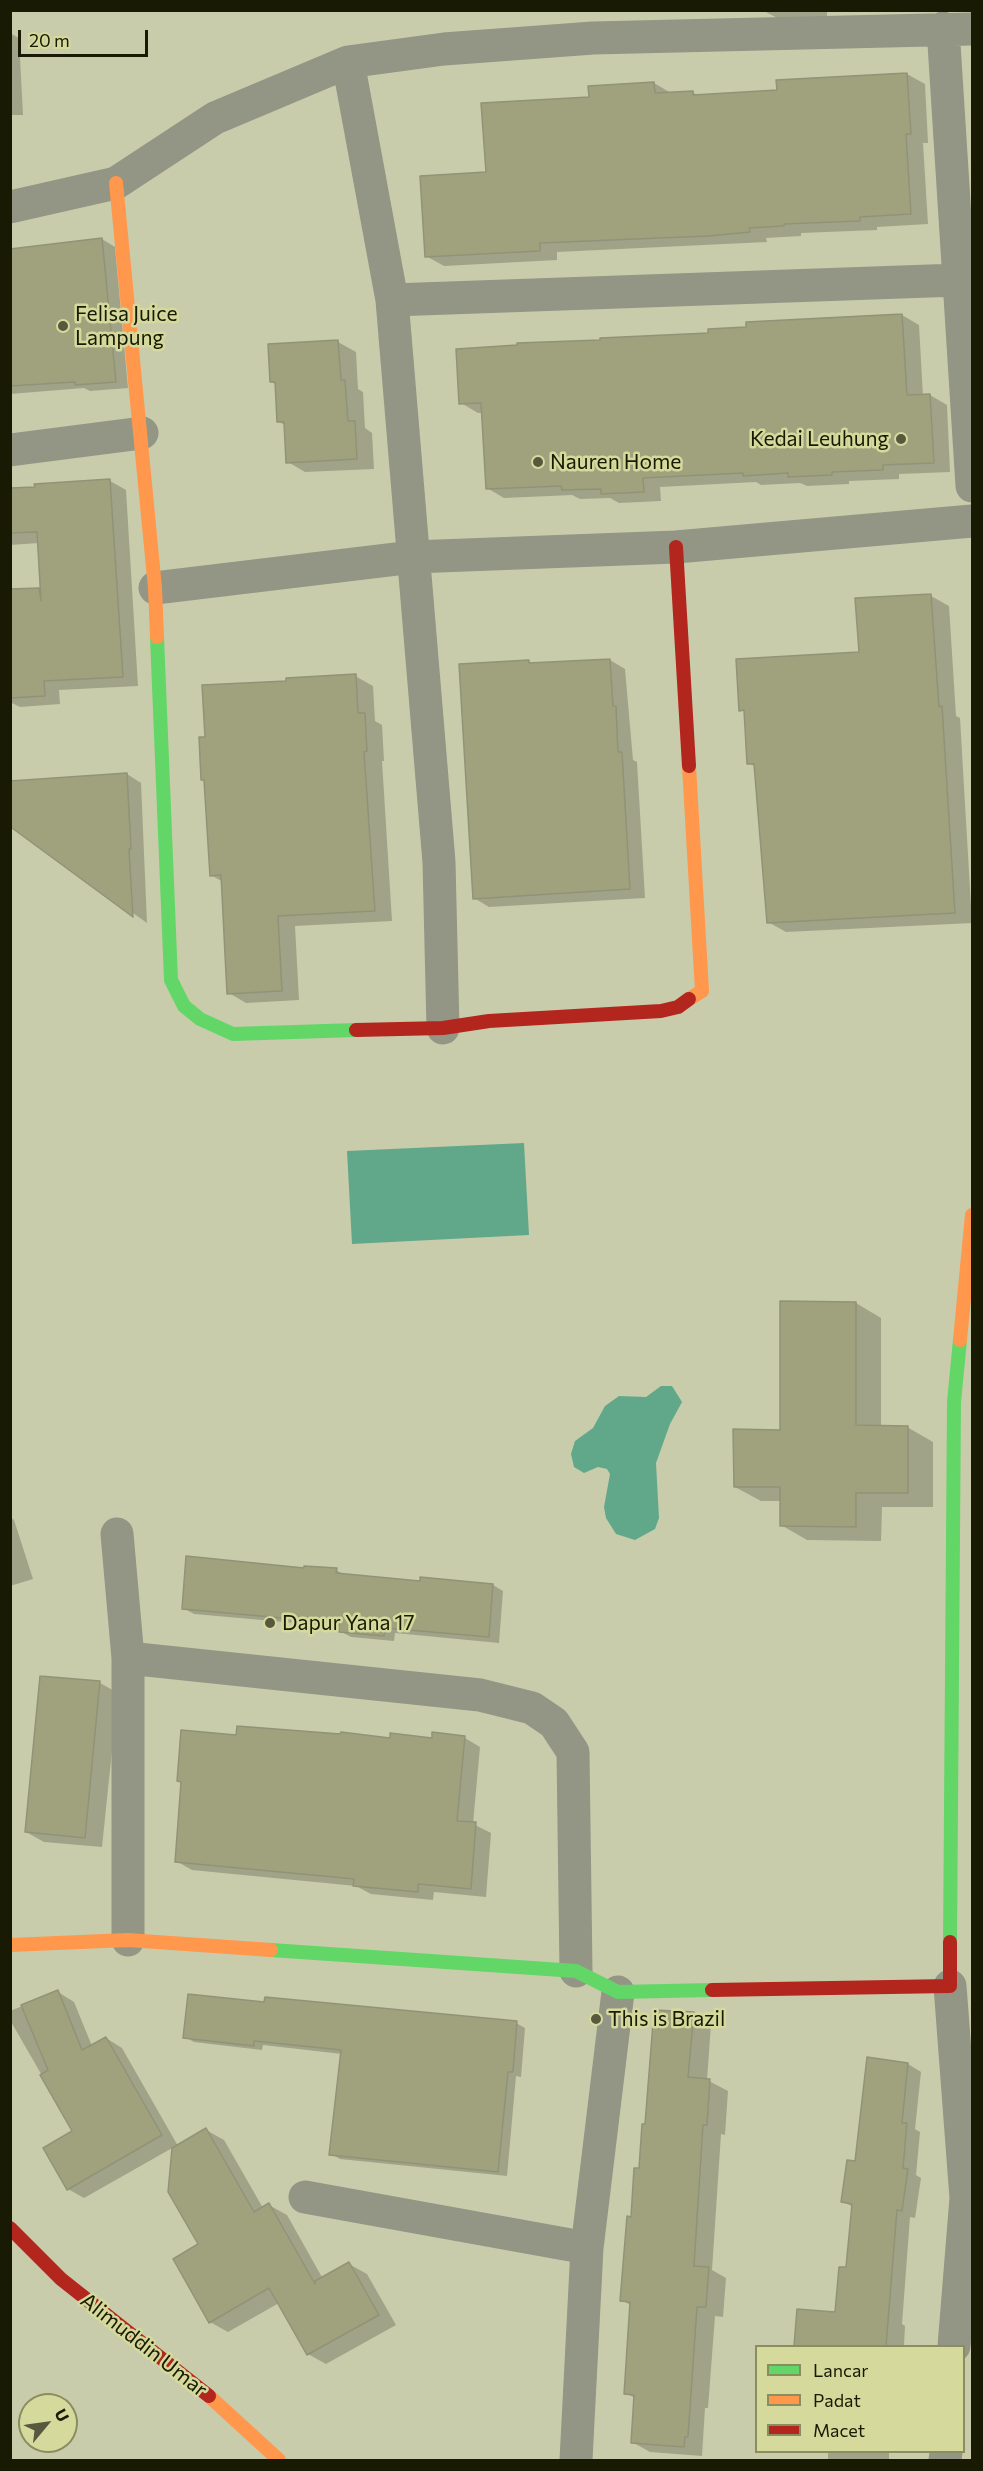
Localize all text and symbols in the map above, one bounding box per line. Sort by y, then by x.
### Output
scale bar [21,18,152,56]
text: 20 m [29,29,70,51]
place label: Felisa Juice Lampung [75,301,178,351]
marker: Felisa Juice Lampung [56,319,70,333]
place label: Kedai Leuhung [750,426,889,452]
marker: Kedai Leuhung [894,432,908,446]
place label: Nauren Home [550,449,681,475]
marker: Nauren Home [531,455,545,469]
place label: Dapur Yana 17 [282,1610,415,1636]
marker: Dapur Yana 17 [263,1616,277,1630]
place label: This is Brazil [608,2006,725,2032]
marker: This is Brazil [589,2012,603,2026]
street label: Alimuddin Umar [76,2288,212,2402]
legend [755,2345,965,2453]
text: Lancar [813,2359,869,2381]
text: Padat [813,2389,861,2411]
north arrow [18,2393,78,2453]
text: U [51,2405,74,2425]
text: Macet [813,2419,865,2441]

